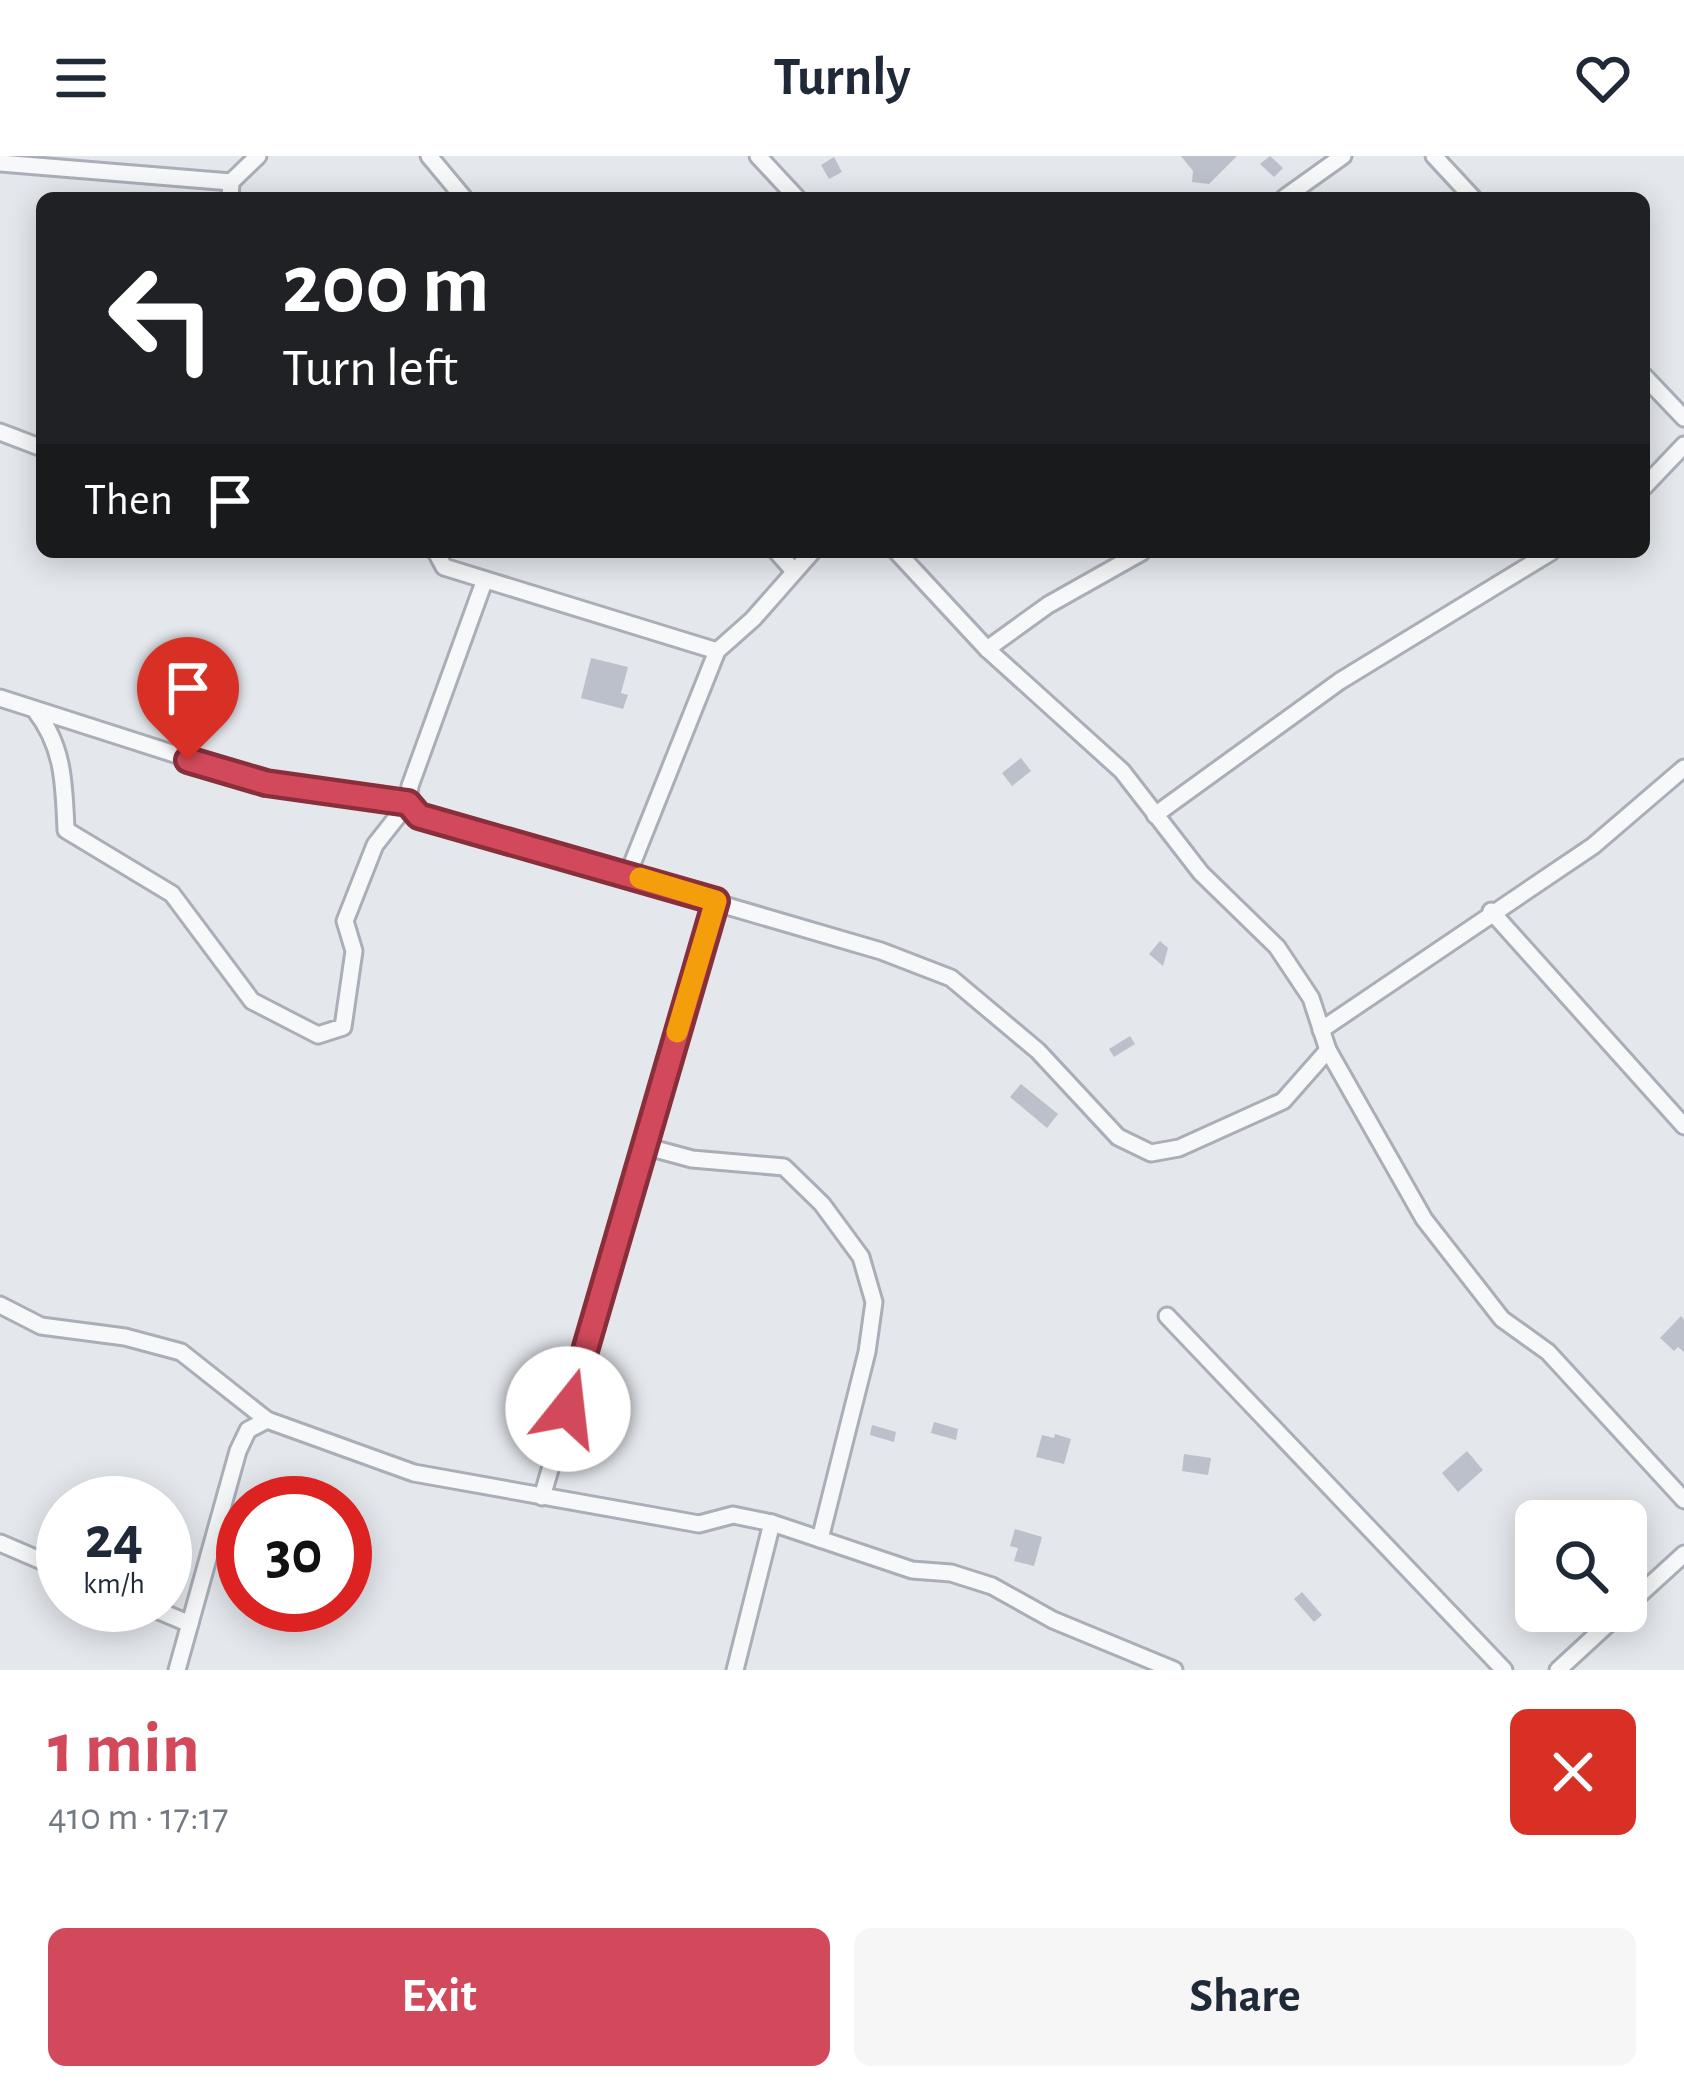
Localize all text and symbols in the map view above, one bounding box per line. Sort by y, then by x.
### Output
icon: menu [48,45,114,111]
icon: heart [1570,45,1636,111]
text: Turnly [773,51,911,105]
icon: left [84,240,240,396]
text: 200 m [282,244,490,328]
text: Turn left [282,342,458,396]
icon: arrive [197,468,263,534]
text: Then [84,478,173,523]
pin [137,637,239,760]
icon: arrive [155,655,221,721]
position arrow [505,1346,631,1472]
speed limit sign: 30 [216,1476,372,1632]
map controls [1515,1500,1647,1632]
button: search [1515,1500,1647,1632]
text: 24 [85,1509,143,1569]
text: km/h [83,1569,145,1599]
button: close [1510,1709,1636,1835]
text: 1 min [48,1713,200,1785]
text: 410 m · 17:17 [48,1798,229,1837]
button: Exit [48,1928,830,2066]
button: Share [854,1928,1636,2066]

